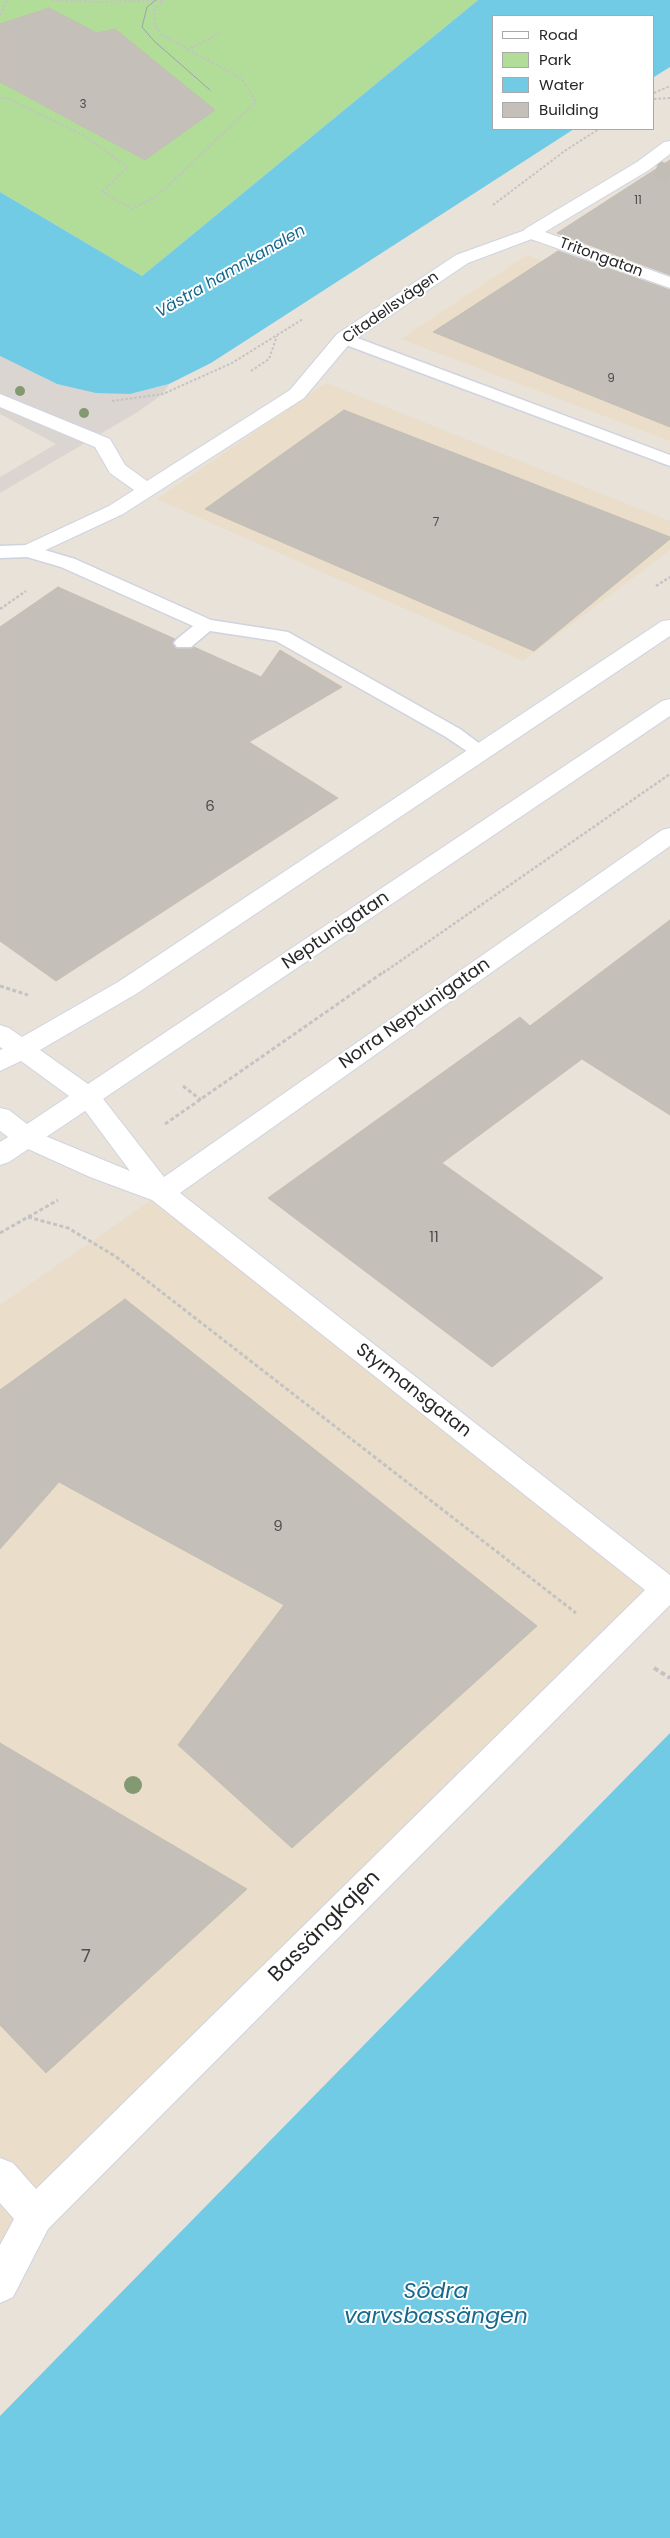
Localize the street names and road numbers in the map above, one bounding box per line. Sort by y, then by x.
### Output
street label: Tritongatan [557,235,645,281]
street label: Citadellsvägen [340,268,442,348]
street label: Neptunigatan [278,887,394,975]
street label: Norra Neptunigatan [335,954,495,1074]
street label: Styrmansgatan [351,1339,475,1443]
street label: Bassängkajen [264,1866,386,1988]

